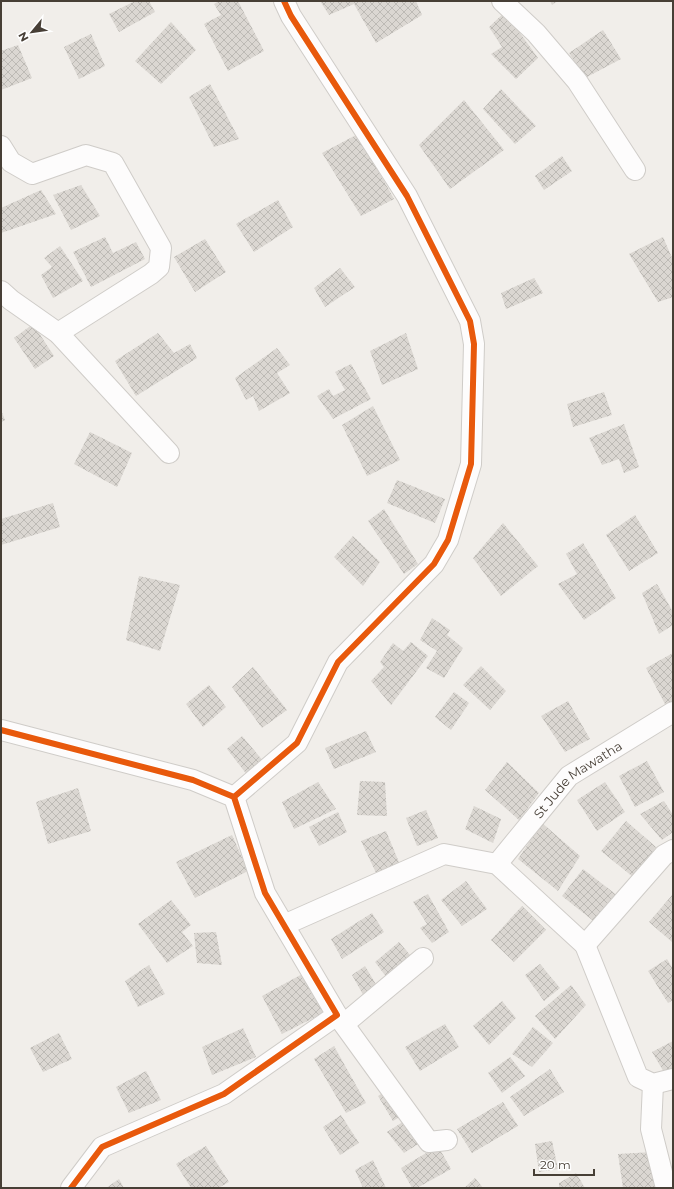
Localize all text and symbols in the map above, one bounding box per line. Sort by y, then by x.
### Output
north arrow [12,12,52,52]
text: N [15,30,32,44]
street label: St Jude Mawatha [530,737,625,821]
scale bar [534,1151,594,1177]
text: 20 m [540,1157,571,1172]

